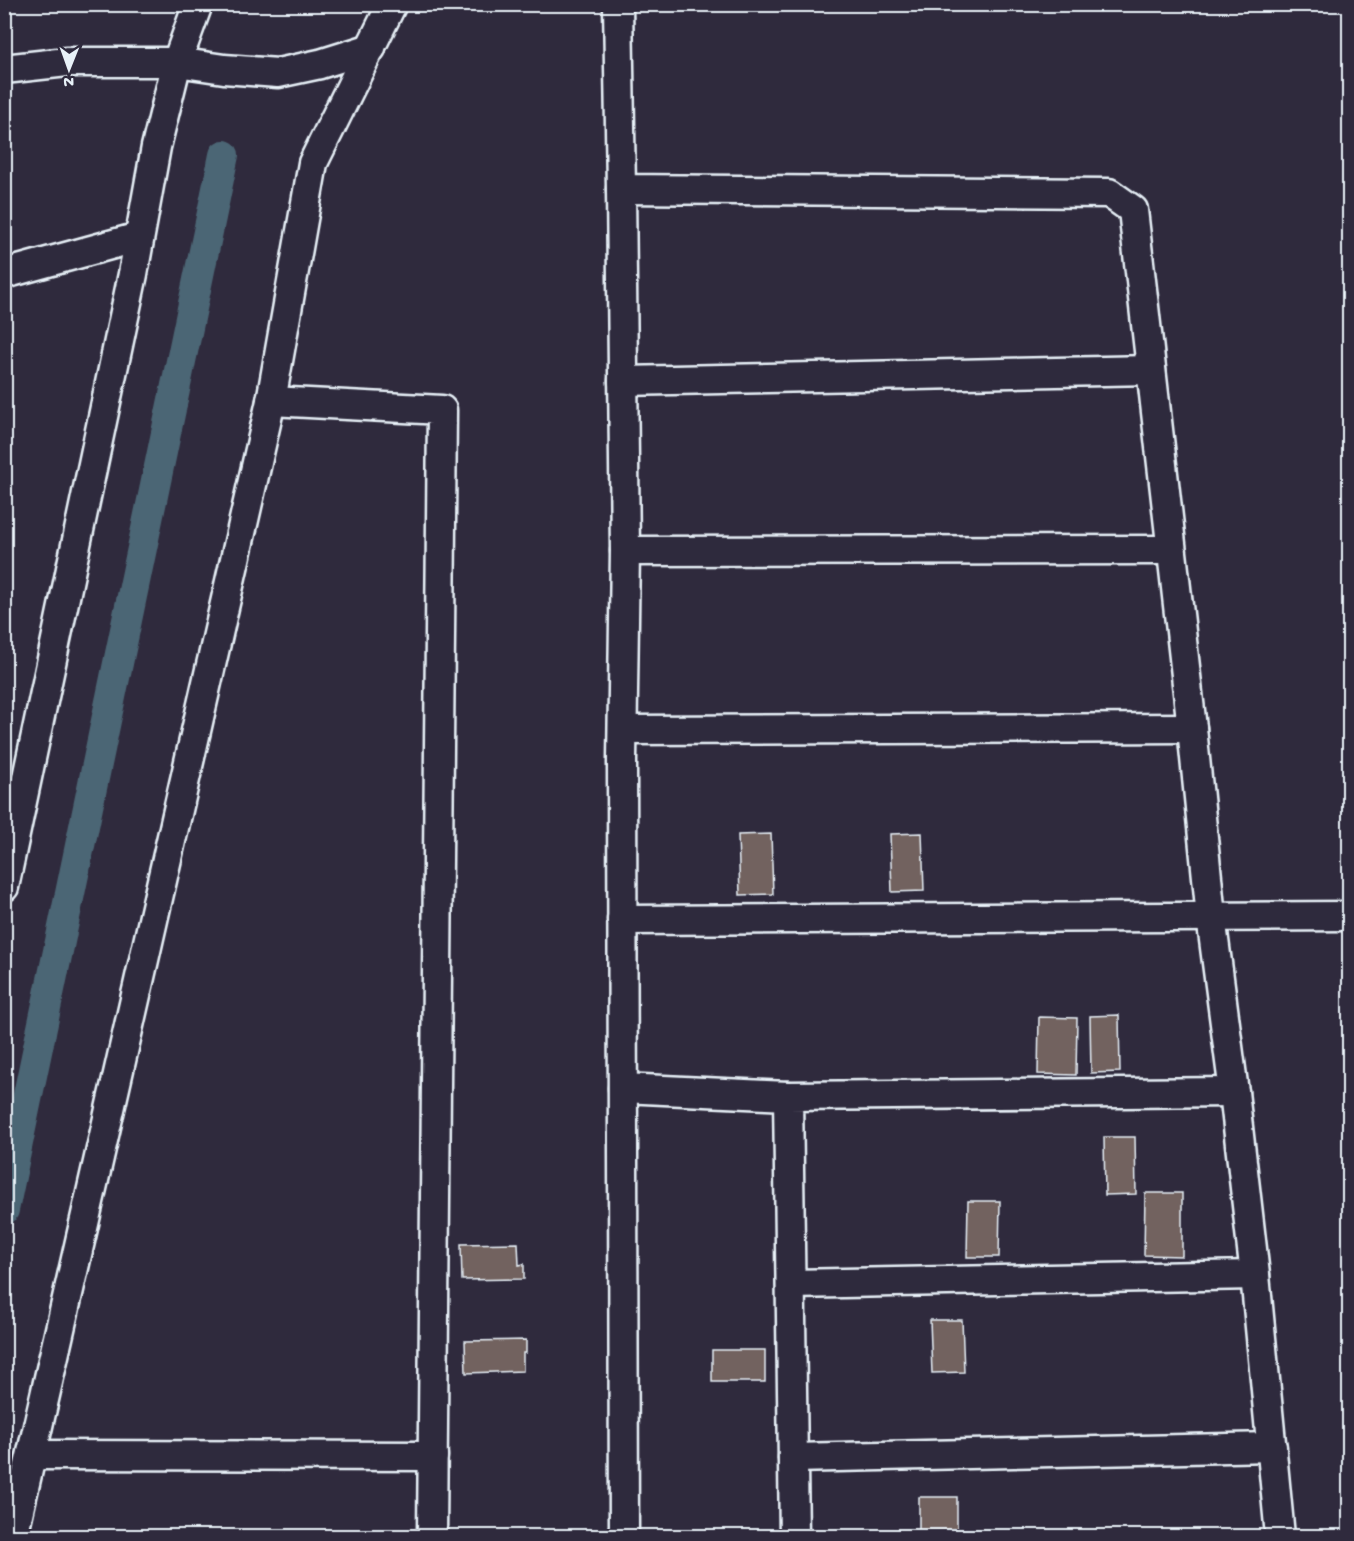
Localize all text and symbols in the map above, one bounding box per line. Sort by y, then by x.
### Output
north arrow [39,39,99,99]
text: N [63,71,74,90]

